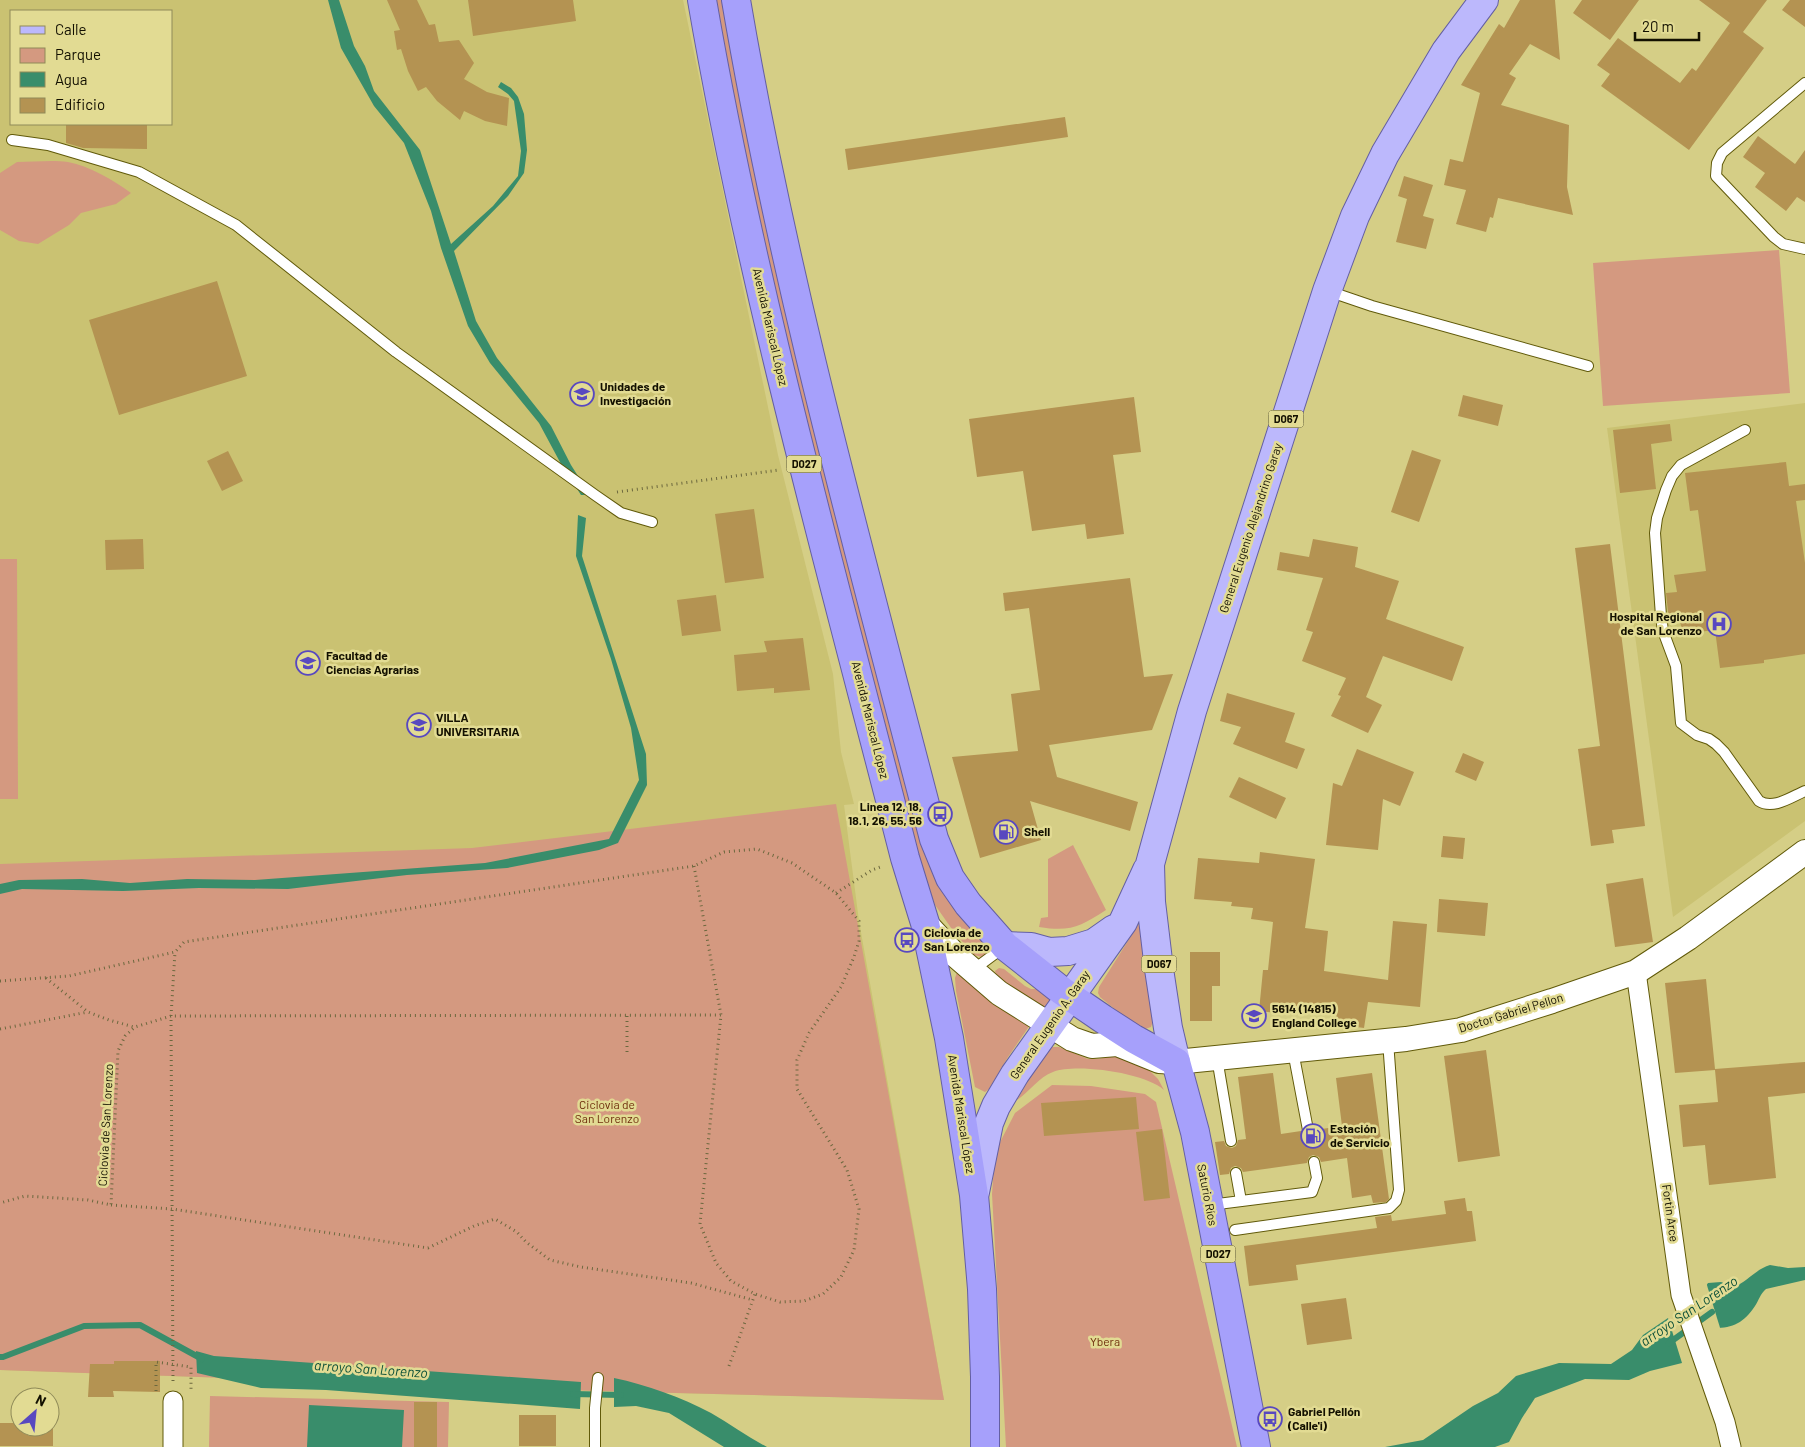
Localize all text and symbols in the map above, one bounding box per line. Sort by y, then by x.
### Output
legend [10,10,172,125]
scale bar [1635,10,1699,42]
text: 20 m [1642,17,1674,35]
text: Calle [55,20,87,38]
text: Parque [55,45,101,63]
text: Agua [55,70,88,88]
text: Edificio [55,95,105,113]
street label: Avenida Mariscal López [751,267,791,387]
place label: Unidades de Investigación [600,379,671,407]
school or university icon: Unidades de Investigación [569,381,595,407]
road number: D067 [1268,410,1304,428]
street label: General Eugenio Alejandrino Garay [1216,441,1284,614]
road number: D027 [786,456,822,472]
place label: Hospital Regional de San Lorenzo [1610,609,1702,637]
hospital icon: Hospital Regional de San Lorenzo [1706,611,1732,637]
place label: Facultad de Ciencias Agrarias [326,648,419,676]
school or university icon: Facultad de Ciencias Agrarias [295,650,321,676]
street label: Avenida Mariscal López [850,660,892,780]
place label: VILLA UNIVERSITARIA [436,710,520,738]
school or university icon: VILLA UNIVERSITARIA [406,712,432,738]
place label: Linea 12, 18, 18.1, 26, 55, 56 [848,799,923,827]
bus stop icon: Linea 12, 18, 18.1, 26, 55, 56 [927,801,953,827]
fuel station icon: Shell [993,819,1019,845]
place label: Shell [1024,824,1050,838]
place label: Ciclovía de San Lorenzo [924,925,990,953]
bus stop icon: Ciclovía de San Lorenzo [894,927,920,953]
road number: D067 [1142,956,1176,972]
street label: General Eugenio A. Garay [1006,967,1092,1081]
street label: Doctor Gabriel Pellon [1457,989,1565,1035]
place label: 5614 (14815) England College [1272,1001,1357,1029]
school or university icon: 5614 (14815) England College [1241,1003,1267,1029]
street label: Avenida Mariscal López [946,1053,978,1174]
street label: Ciclovia de San Lorenzo [95,1063,115,1187]
park label: Ciclovia de San Lorenzo [575,1097,639,1125]
place label: Estación de Servicio [1330,1121,1390,1149]
fuel station icon: Estación de Servicio [1300,1123,1326,1149]
street label: Saturio Ríos [1195,1163,1221,1227]
street label: Fortin Arce [1660,1183,1682,1243]
road number: D027 [1200,1246,1236,1262]
water label: arroyo San Lorenzo [1637,1272,1741,1349]
park label: Ybera [1090,1334,1120,1348]
water label: arroyo San Lorenzo [314,1356,428,1381]
north arrow [10,1387,60,1437]
text: N [33,1390,49,1410]
place label: Gabriel Pellón (Calle'i) [1287,1404,1360,1432]
bus stop icon: Gabriel Pellón (Calle'i) [1257,1406,1283,1432]

